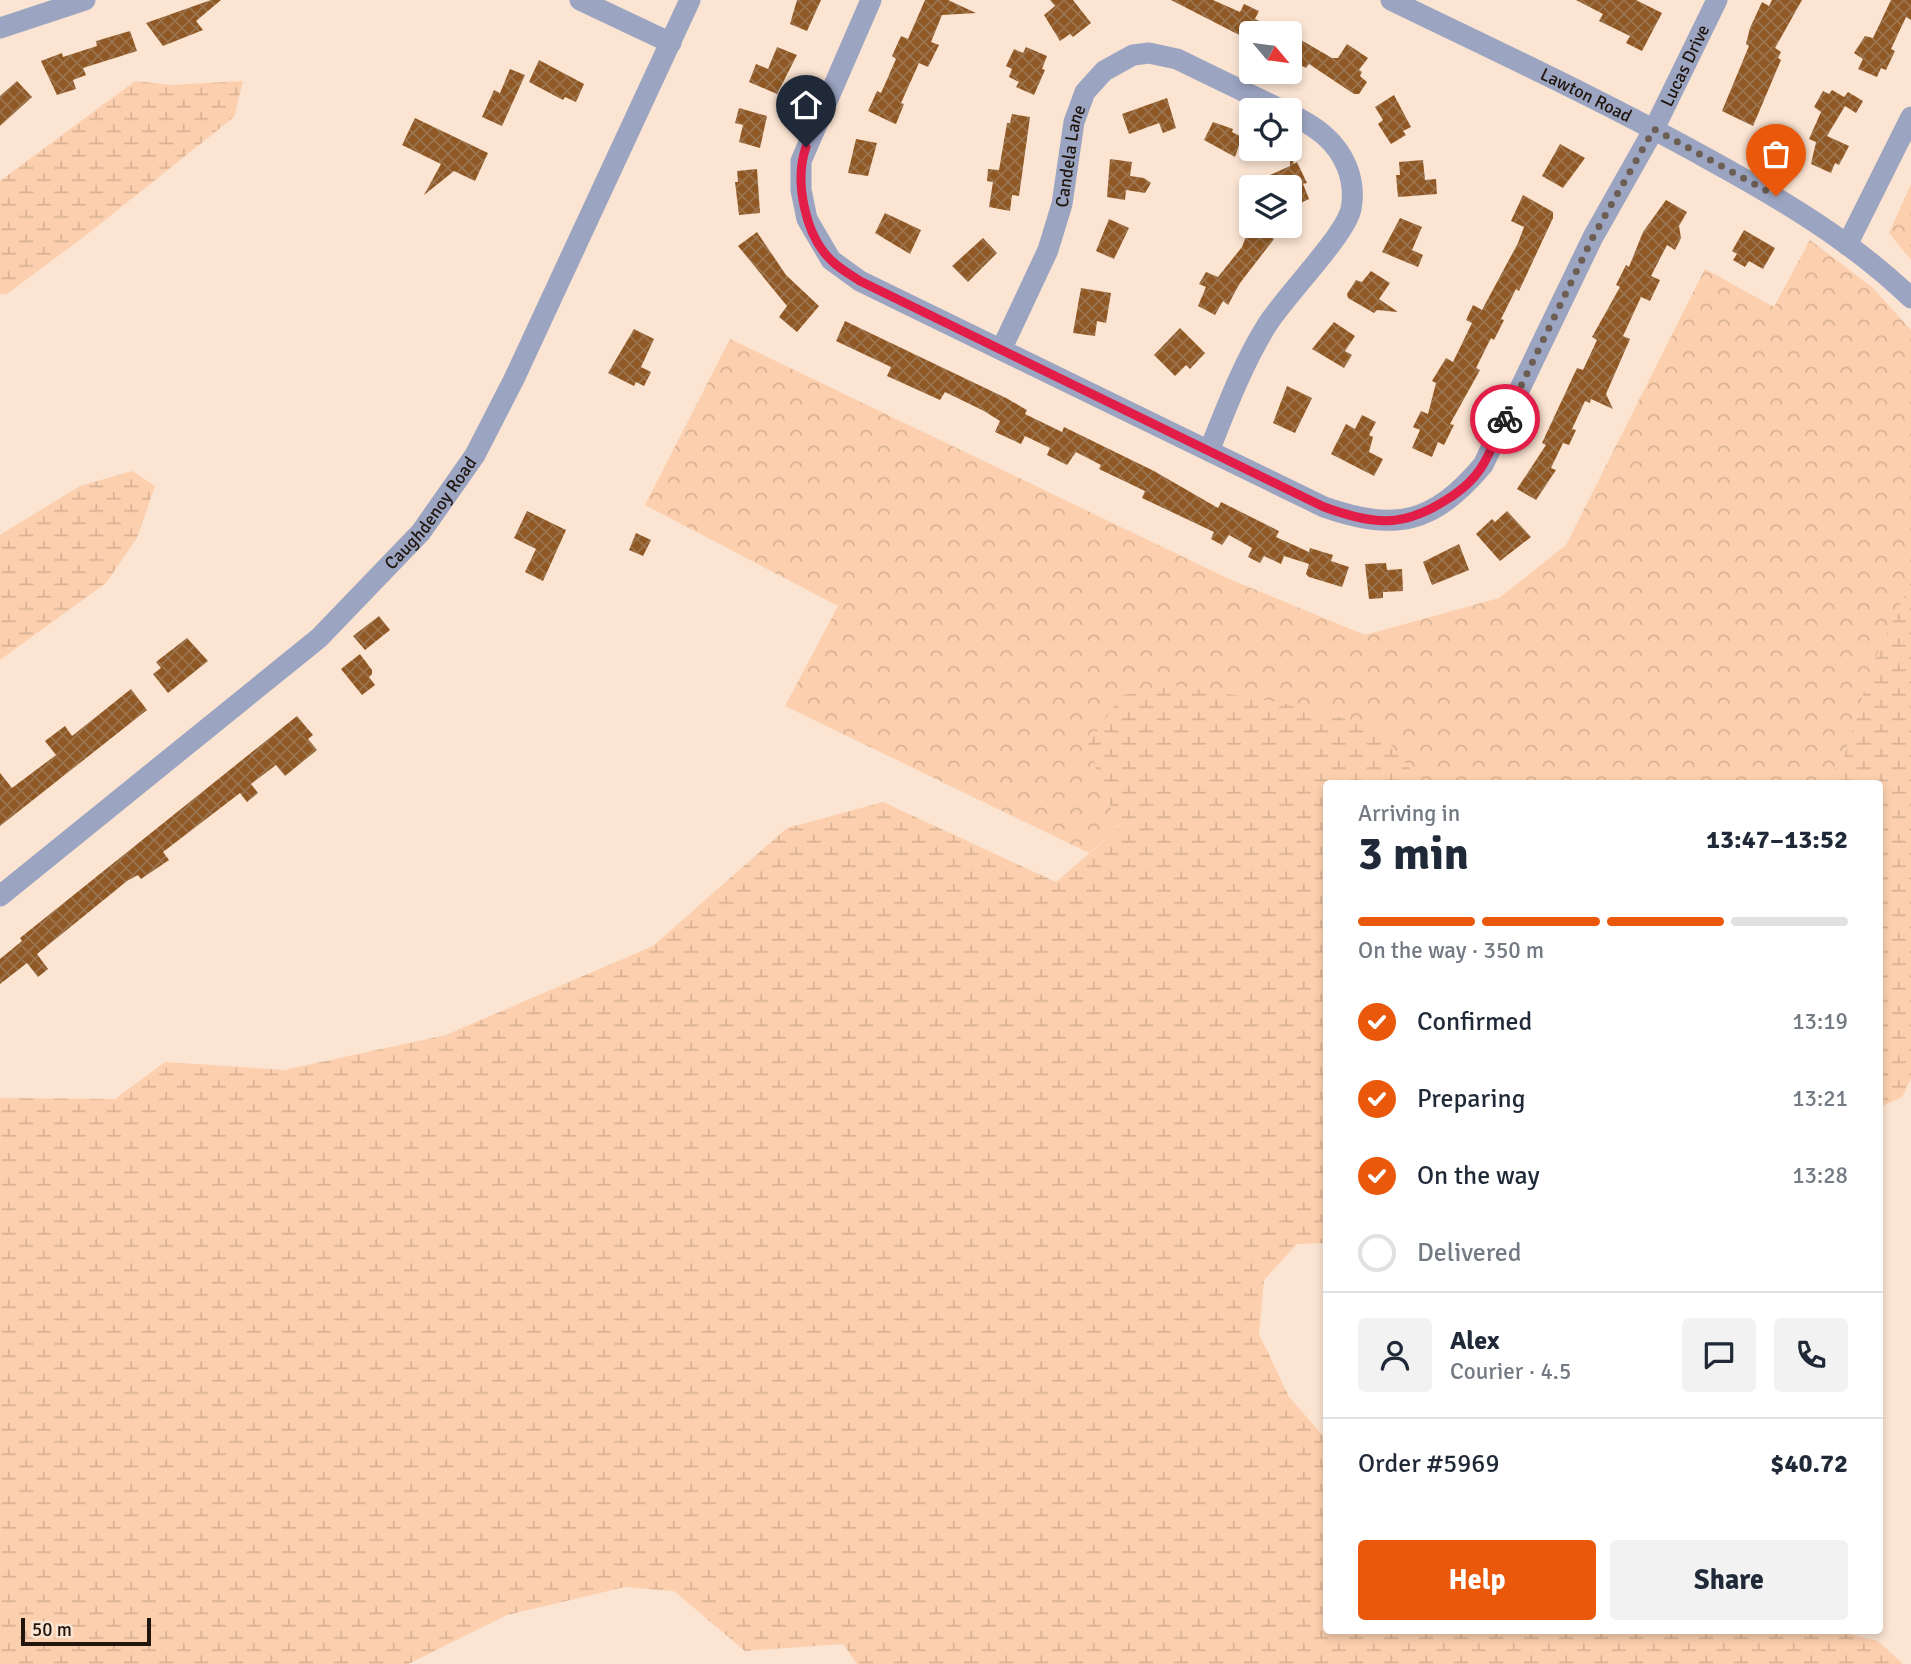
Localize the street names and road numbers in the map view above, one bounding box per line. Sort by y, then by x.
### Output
street label: Lucas Drive [1656,21,1714,110]
street label: Lawton Road [1537,63,1635,127]
street label: Candela Lane [1051,102,1090,209]
street label: Caughdenoy Road [380,453,481,574]

